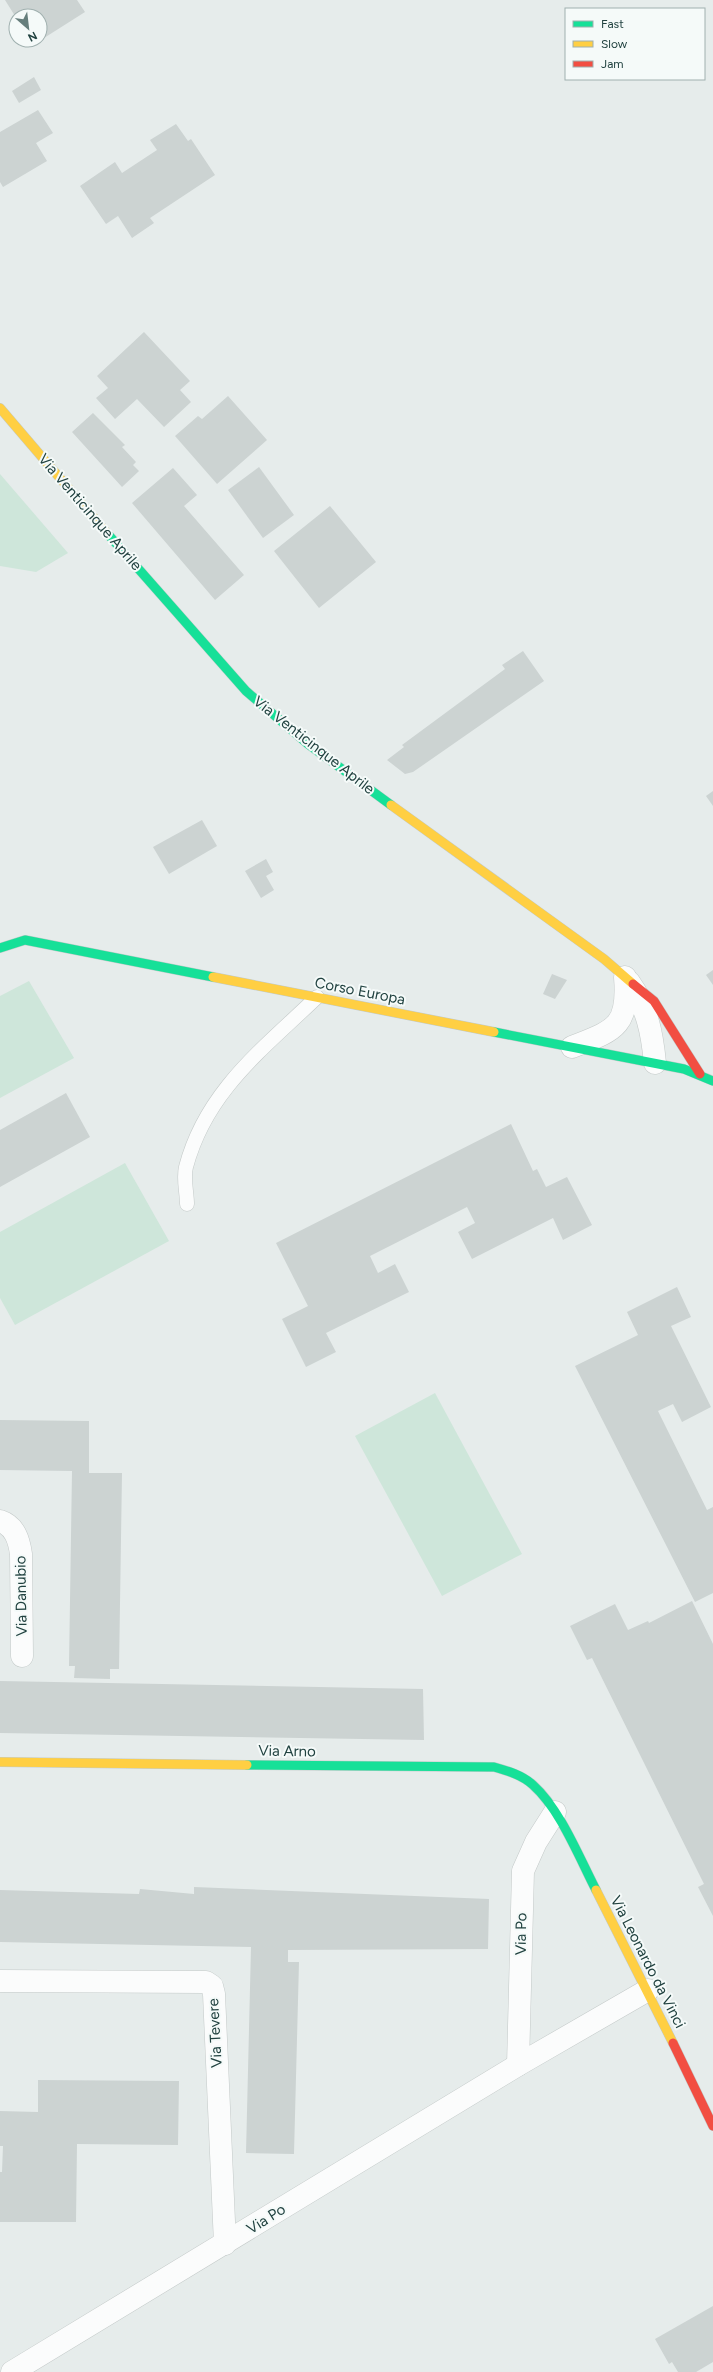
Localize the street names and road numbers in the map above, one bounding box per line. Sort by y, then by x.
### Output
street label: Via Venticinque Aprile [34,450,146,574]
street label: Via Venticinque Aprile [250,692,378,798]
street label: Corso Europa [313,973,407,1009]
street label: Via Danubio [11,1555,31,1637]
street label: Via Arno [258,1741,316,1761]
street label: Via Leonardo da Vinci [607,1893,689,2031]
street label: Via Po [512,1912,530,1955]
street label: Via Tevere [204,1998,226,2068]
street label: Via Po [243,2200,289,2238]

